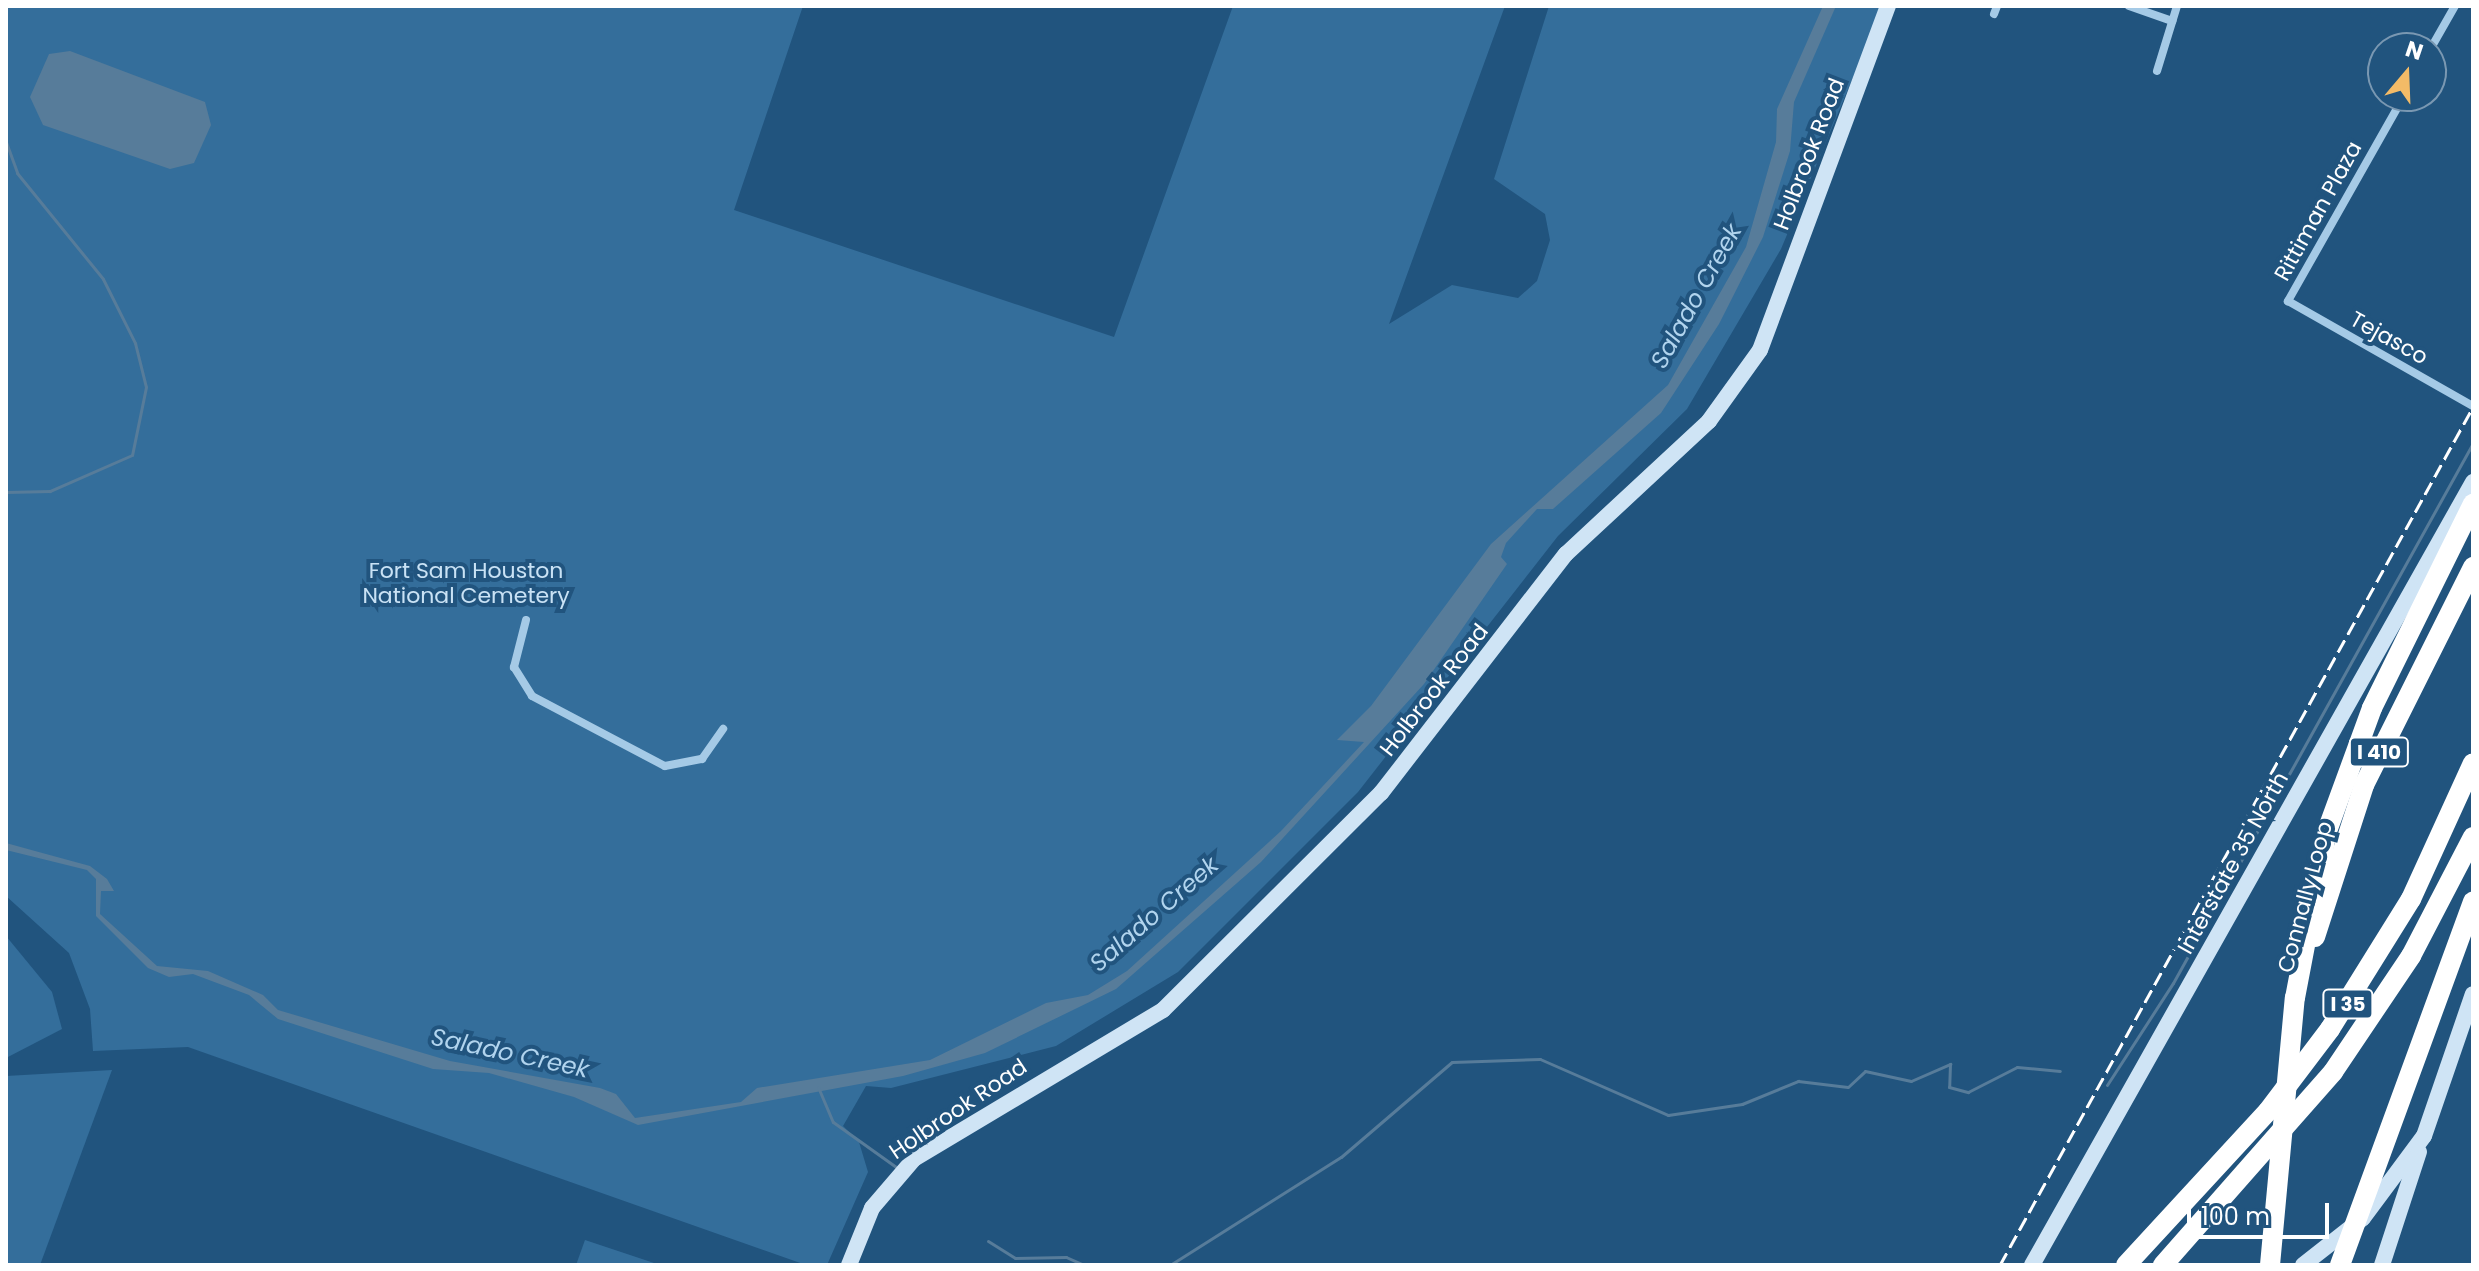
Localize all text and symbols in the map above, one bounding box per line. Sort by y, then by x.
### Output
north arrow [2367,32,2447,112]
text: N [2401,33,2427,68]
street label: Holbrook Road [1768,74,1850,234]
street label: Rittiman Plaza [2269,137,2367,285]
water label: Salado Creek [1644,219,1748,373]
street label: Tejasco [2346,306,2432,370]
park label: Fort Sam Houston National Cemetery [362,557,570,608]
street label: Holbrook Road [1374,619,1494,761]
road number: I 410 [2347,736,2411,768]
street label: Interstate 35 North [2172,768,2294,958]
street label: Connally Loop [2272,818,2338,976]
water label: Salado Creek [1084,850,1224,978]
road number: I 35 [2322,988,2374,1020]
water label: Salado Creek [428,1022,592,1084]
street label: Holbrook Road [884,1053,1032,1165]
scale bar [2191,1187,2333,1237]
text: 100 m [2201,1200,2270,1233]

